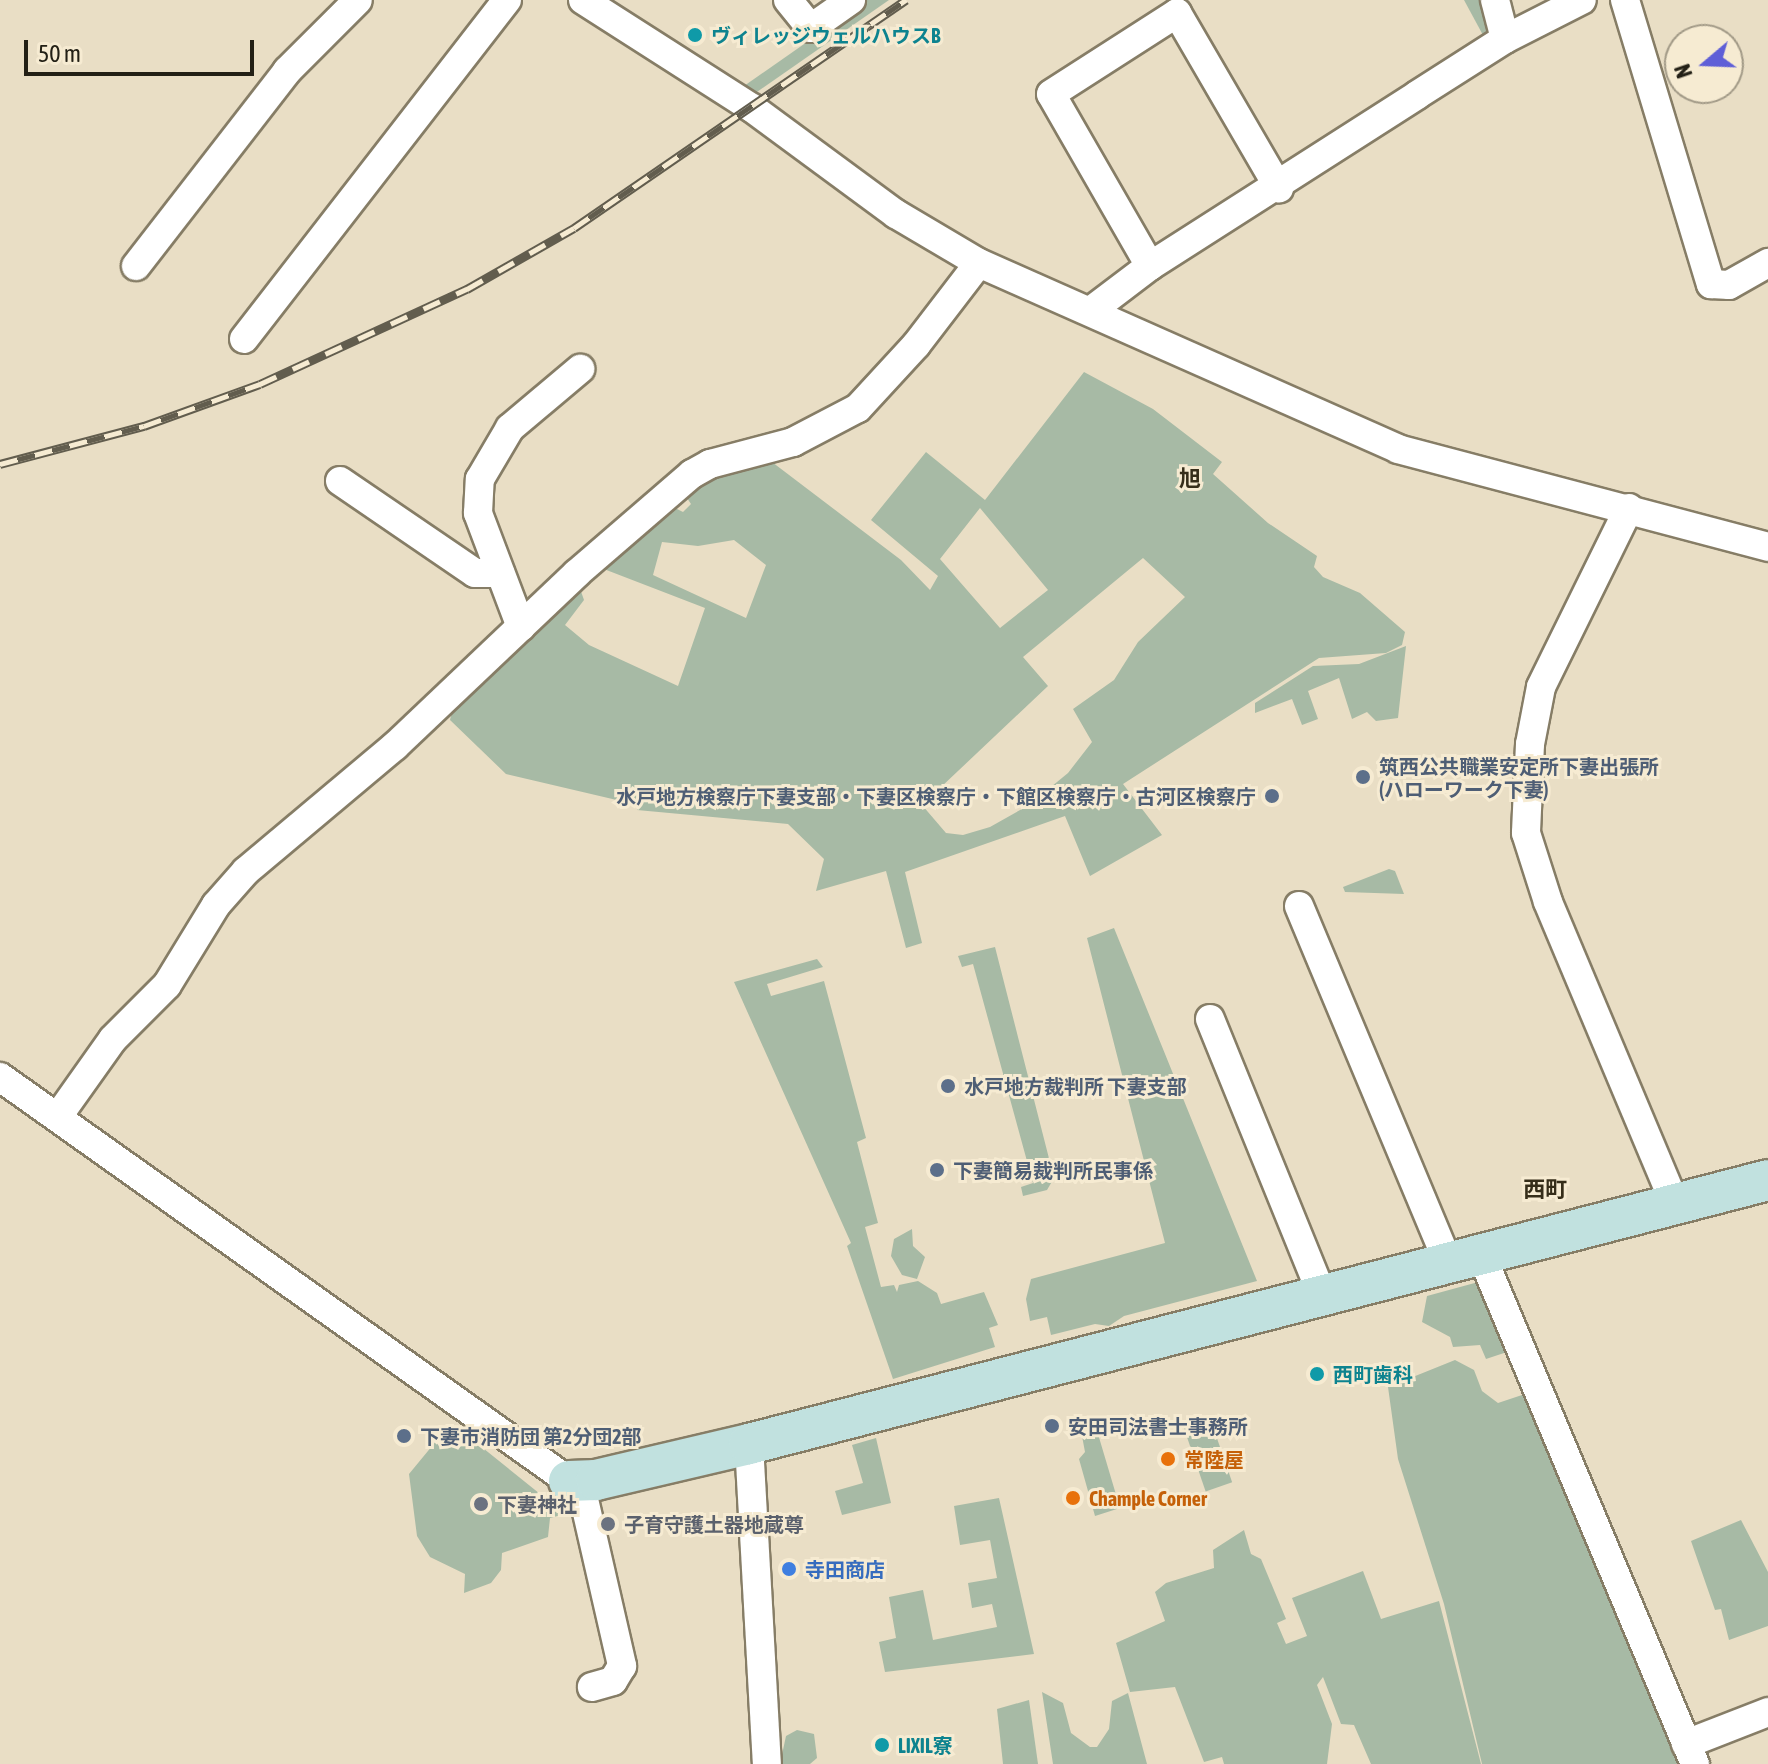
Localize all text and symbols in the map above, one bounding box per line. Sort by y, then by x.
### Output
place label: ヴィレッジウェルハウスB [711,23,940,47]
scale bar [28,24,258,74]
north arrow [1664,24,1744,104]
marker: ヴィレッジウェルハウスB [686,26,704,44]
text: 50 m [38,40,81,67]
text: N [1669,61,1698,82]
district label: 旭 [1179,466,1201,492]
place label: 筑西公共職業安定所下妻出張所 (ハローワーク下妻) [1379,754,1659,801]
marker: 筑西公共職業安定所下妻出張所 (ハローワーク下妻) [1354,768,1372,786]
place label: 水戸地方検察庁下妻支部・下妻区検察庁・下館区検察庁・古河区検察庁 [616,784,1256,808]
marker: 水戸地方検察庁下妻支部・下妻区検察庁・下館区検察庁・古河区検察庁 [1263,787,1281,805]
place label: 水戸地方裁判所 下妻支部 [964,1074,1187,1098]
marker: 水戸地方裁判所 下妻支部 [939,1077,957,1095]
place label: 下妻簡易裁判所民事係 [953,1158,1153,1182]
marker: 下妻簡易裁判所民事係 [928,1161,946,1179]
district label: 西町 [1523,1177,1567,1203]
place label: 西町歯科 [1333,1362,1413,1386]
marker: 西町歯科 [1308,1365,1326,1383]
place label: 安田司法書士事務所 [1068,1414,1248,1438]
marker: 安田司法書士事務所 [1043,1417,1061,1435]
place label: 下妻市消防団 第2分団2部 [420,1424,642,1448]
marker: 下妻市消防団 第2分団2部 [395,1427,413,1445]
place label: 常陸屋 [1184,1447,1244,1471]
marker: 常陸屋 [1159,1450,1177,1468]
place label: Chample Corner [1089,1486,1207,1510]
marker: Chample Corner [1064,1489,1082,1507]
place label: 下妻神社 [497,1492,577,1516]
marker: 下妻神社 [472,1495,490,1513]
place label: 子育守護土器地蔵尊 [624,1512,804,1536]
marker: 子育守護土器地蔵尊 [599,1515,617,1533]
place label: 寺田商店 [805,1557,885,1581]
marker: 寺田商店 [780,1560,798,1578]
place label: LIXIL寮 [898,1733,953,1757]
marker: LIXIL寮 [873,1736,891,1754]

